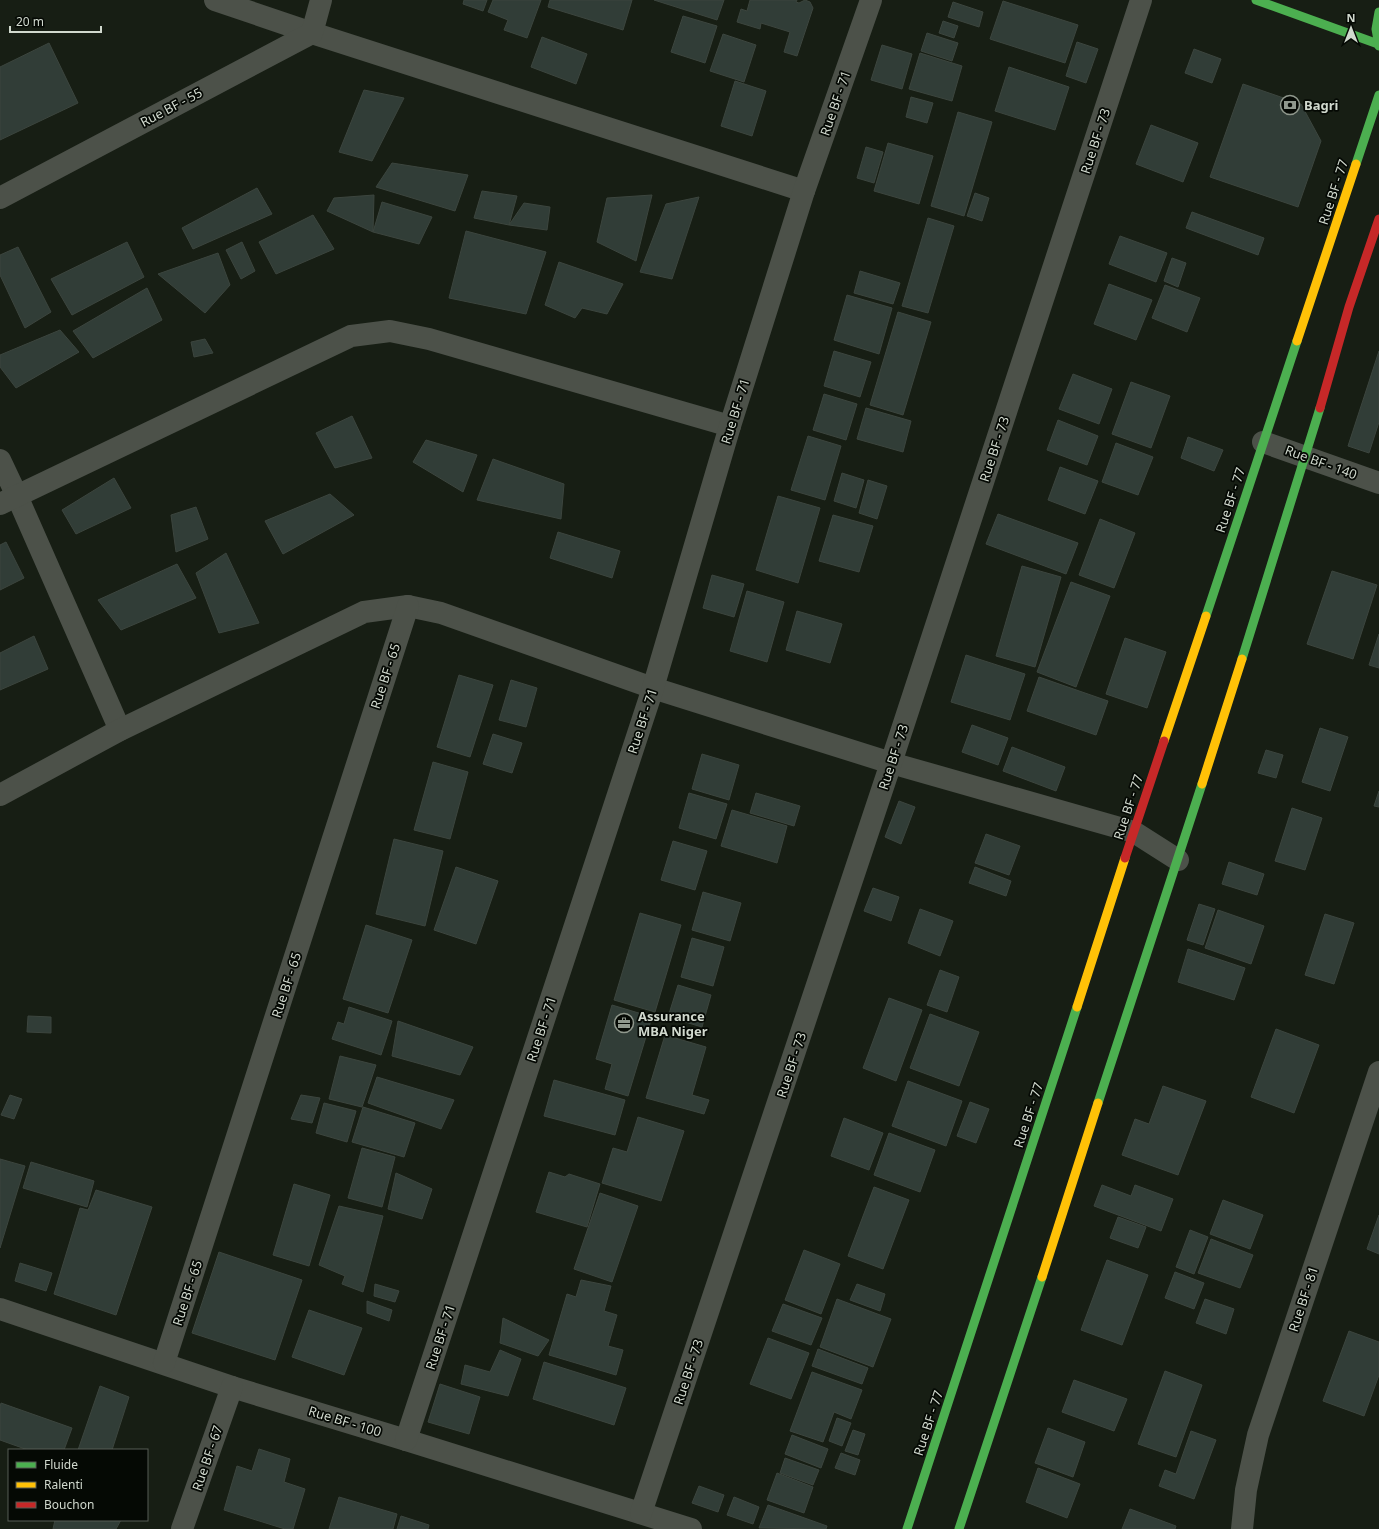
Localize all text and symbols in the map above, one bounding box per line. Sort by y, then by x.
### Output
scale bar [10,8,101,34]
north arrow [1331,8,1371,48]
text: N [1347,10,1355,25]
text: 20 m [16,13,44,30]
street label: Rue BF - 71 [815,68,855,138]
street label: Rue BF - 55 [137,83,205,131]
bank icon: Bagri [1279,94,1301,116]
place label: Bagri [1304,96,1338,114]
street label: Rue BF - 73 [1076,106,1114,176]
street label: Rue BF - 77 [1314,157,1352,227]
street label: Rue BF - 71 [716,376,754,446]
street label: Rue BF - 73 [975,414,1013,484]
street label: Rue BF - 140 [1283,441,1359,483]
street label: Rue BF - 77 [1211,465,1249,535]
street label: Rue BF - 65 [366,641,404,711]
street label: Rue BF - 71 [623,686,661,756]
street label: Rue BF - 73 [874,722,912,792]
street label: Rue BF - 77 [1109,772,1147,842]
street label: Rue BF - 65 [267,950,305,1020]
street label: Rue BF - 71 [522,994,560,1064]
place label: Assurance MBA Niger [638,1007,708,1040]
office icon: Assurance MBA Niger [613,1012,635,1034]
street label: Rue BF - 73 [772,1030,810,1100]
street label: Rue BF - 77 [1009,1080,1047,1150]
street label: Rue BF - 65 [168,1258,206,1328]
street label: Rue BF - 81 [1284,1264,1322,1334]
street label: Rue BF - 71 [421,1302,459,1372]
street label: Rue BF - 73 [669,1337,707,1407]
street label: Rue BF - 77 [909,1388,947,1458]
street label: Rue BF - 100 [306,1401,384,1441]
street label: Rue BF - 67 [187,1423,227,1493]
legend [8,1449,148,1521]
text: Fluide [44,1456,78,1473]
text: Ralenti [44,1476,83,1493]
text: Bouchon [44,1496,94,1513]

